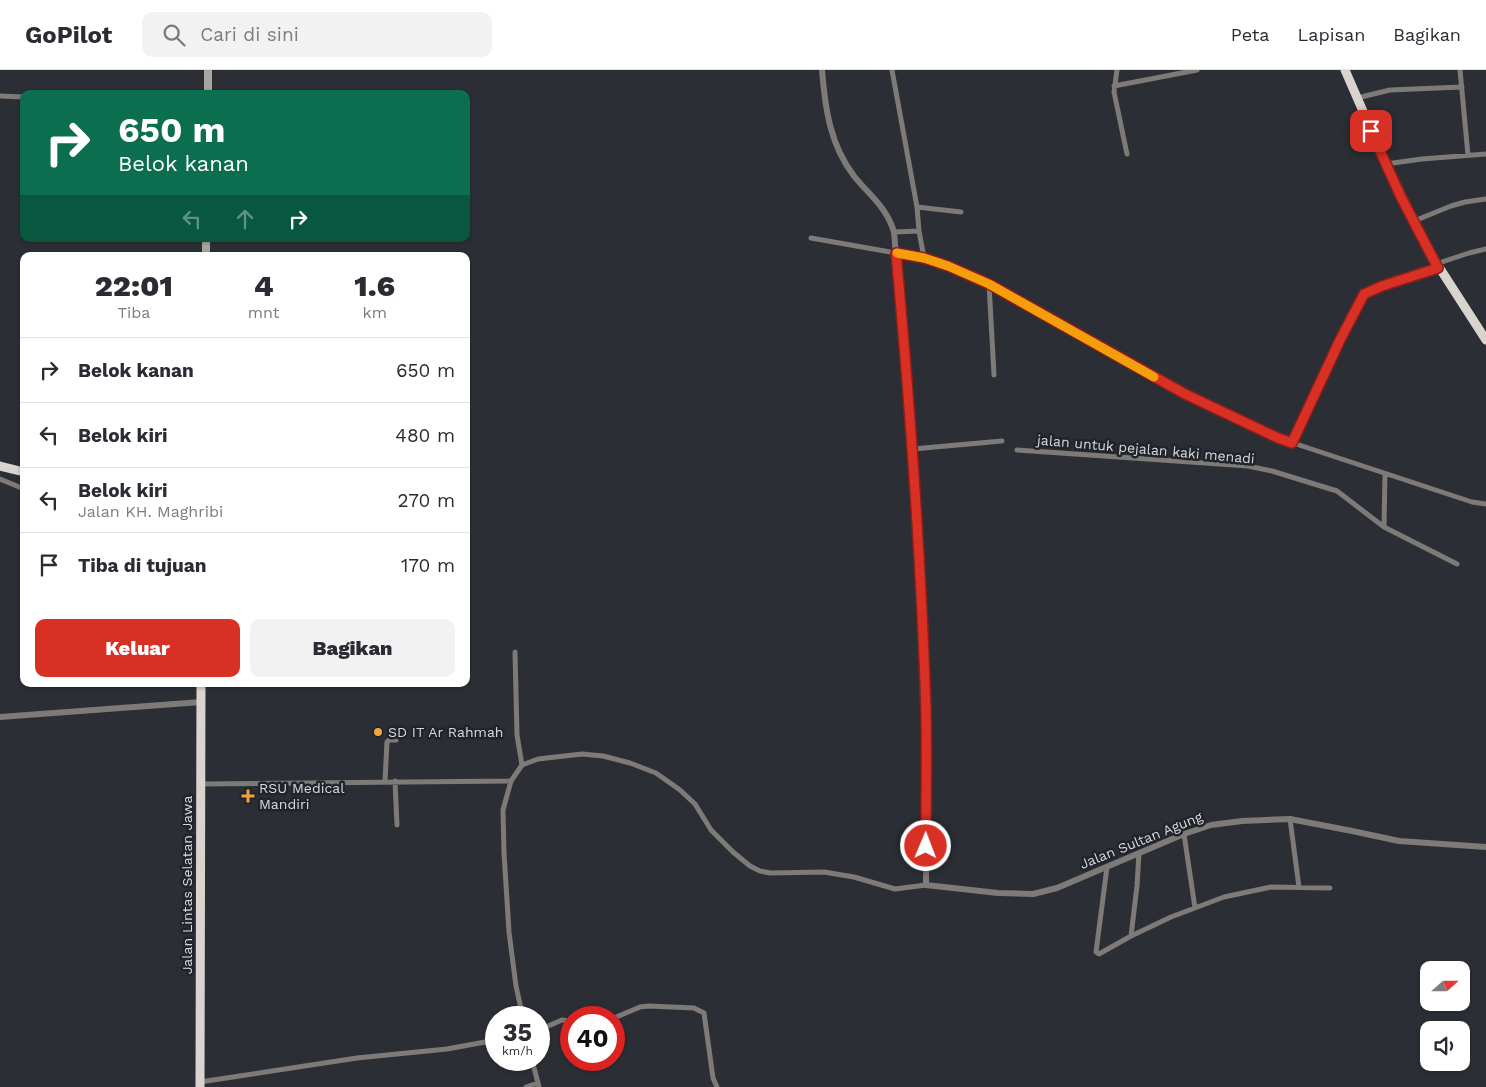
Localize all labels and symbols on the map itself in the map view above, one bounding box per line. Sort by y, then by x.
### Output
pin [1350,110,1392,152]
street label: jalan untuk pejalan kaki menadi [1035,431,1255,466]
place label: SD IT Ar Rahmah [388,724,504,740]
marker: SD IT Ar Rahmah [372,726,384,738]
place label: RSU Medical Mandiri [259,780,345,812]
marker: RSU Medical Mandiri [241,789,255,803]
street label: Jalan Lintas Selatan Jawa [179,796,195,974]
street label: Jalan Sultan Agung [1077,808,1205,872]
position arrow [899,819,951,871]
north arrow [1420,961,1470,1011]
speed limit sign: 40 [560,1006,625,1071]

